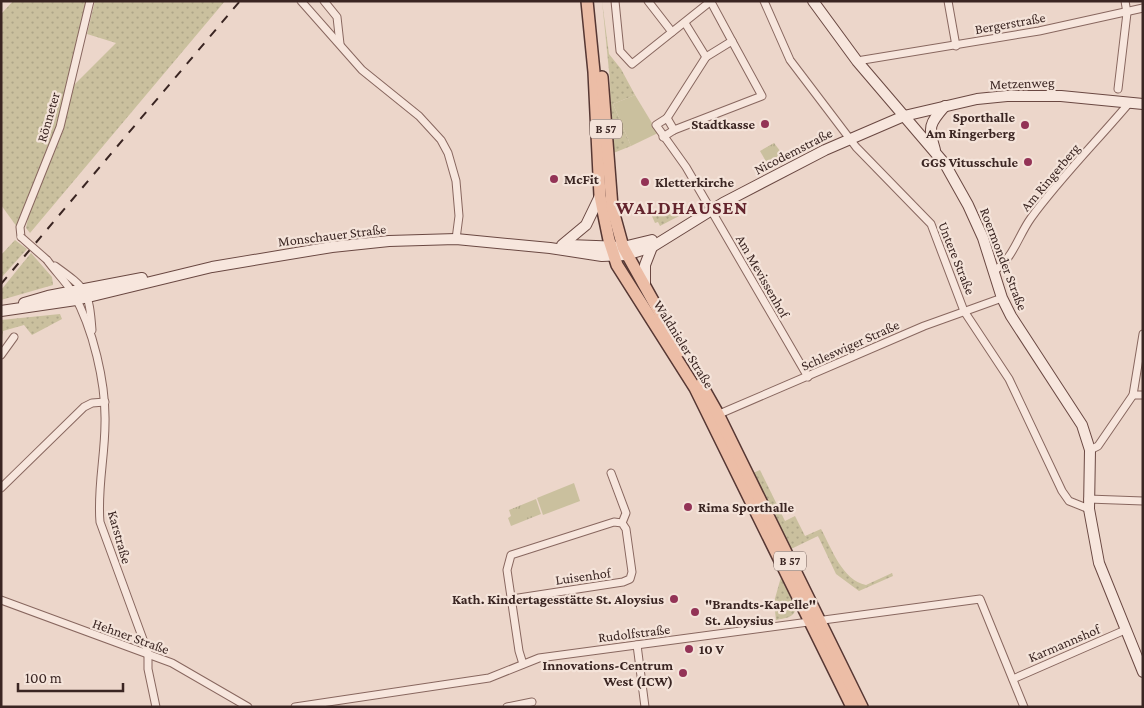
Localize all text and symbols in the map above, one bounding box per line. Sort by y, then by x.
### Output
street label: Bergerstraße [973,9,1047,37]
street label: Metzenweg [989,74,1055,92]
street label: Rönneter [33,90,63,144]
place label: Sporthalle Am Ringerberg [925,109,1015,141]
place label: Stadtkasse [691,116,755,132]
marker: Stadtkasse [759,118,771,130]
marker: Sporthalle Am Ringerberg [1019,119,1031,131]
road number: B 57 [590,120,622,138]
street label: Nicodemstraße [751,124,835,178]
street label: Am Ringerberg [1017,140,1083,214]
place label: GGS Vitusschule [921,154,1018,170]
marker: GGS Vitusschule [1022,156,1034,168]
place label: McFit [564,171,600,187]
marker: McFit [548,173,560,185]
place label: Kletterkirche [655,174,735,190]
marker: Kletterkirche [639,176,651,188]
district label: WALDHAUSEN [615,197,748,218]
street label: Roermonder Straße [977,205,1031,313]
street label: Untere Straße [935,219,979,297]
street label: Monschauer Straße [277,220,387,250]
street label: Am Mevissenhof [733,232,794,321]
street label: Waldnieler Straße [650,297,718,391]
street label: Schleswiger Straße [798,316,902,374]
place label: Rima Sporthalle [698,499,795,515]
marker: Rima Sporthalle [682,501,694,513]
street label: Karstraße [105,509,135,565]
road number: B 57 [774,552,806,570]
street label: Luisenhof [554,564,613,588]
place label: Kath. Kindertagesstätte St. Aloysius [452,591,664,607]
marker: Kath. Kindertagesstätte St. Aloysius [668,593,680,605]
place label: "Brandts-Kapelle" St. Aloysius [705,596,816,628]
marker: "Brandts-Kapelle" St. Aloysius [689,606,701,618]
street label: Hehner Straße [90,615,172,657]
street label: Karmannshof [1026,620,1103,665]
street label: Rudolfstraße [597,621,671,645]
place label: 10 V [699,641,724,657]
marker: 10 V [683,643,695,655]
place label: Innovations-Centrum West (ICW) [543,657,673,690]
scale bar [18,660,122,692]
marker: Innovations-Centrum West (ICW) [677,667,689,679]
text: 100 m [25,670,62,686]

